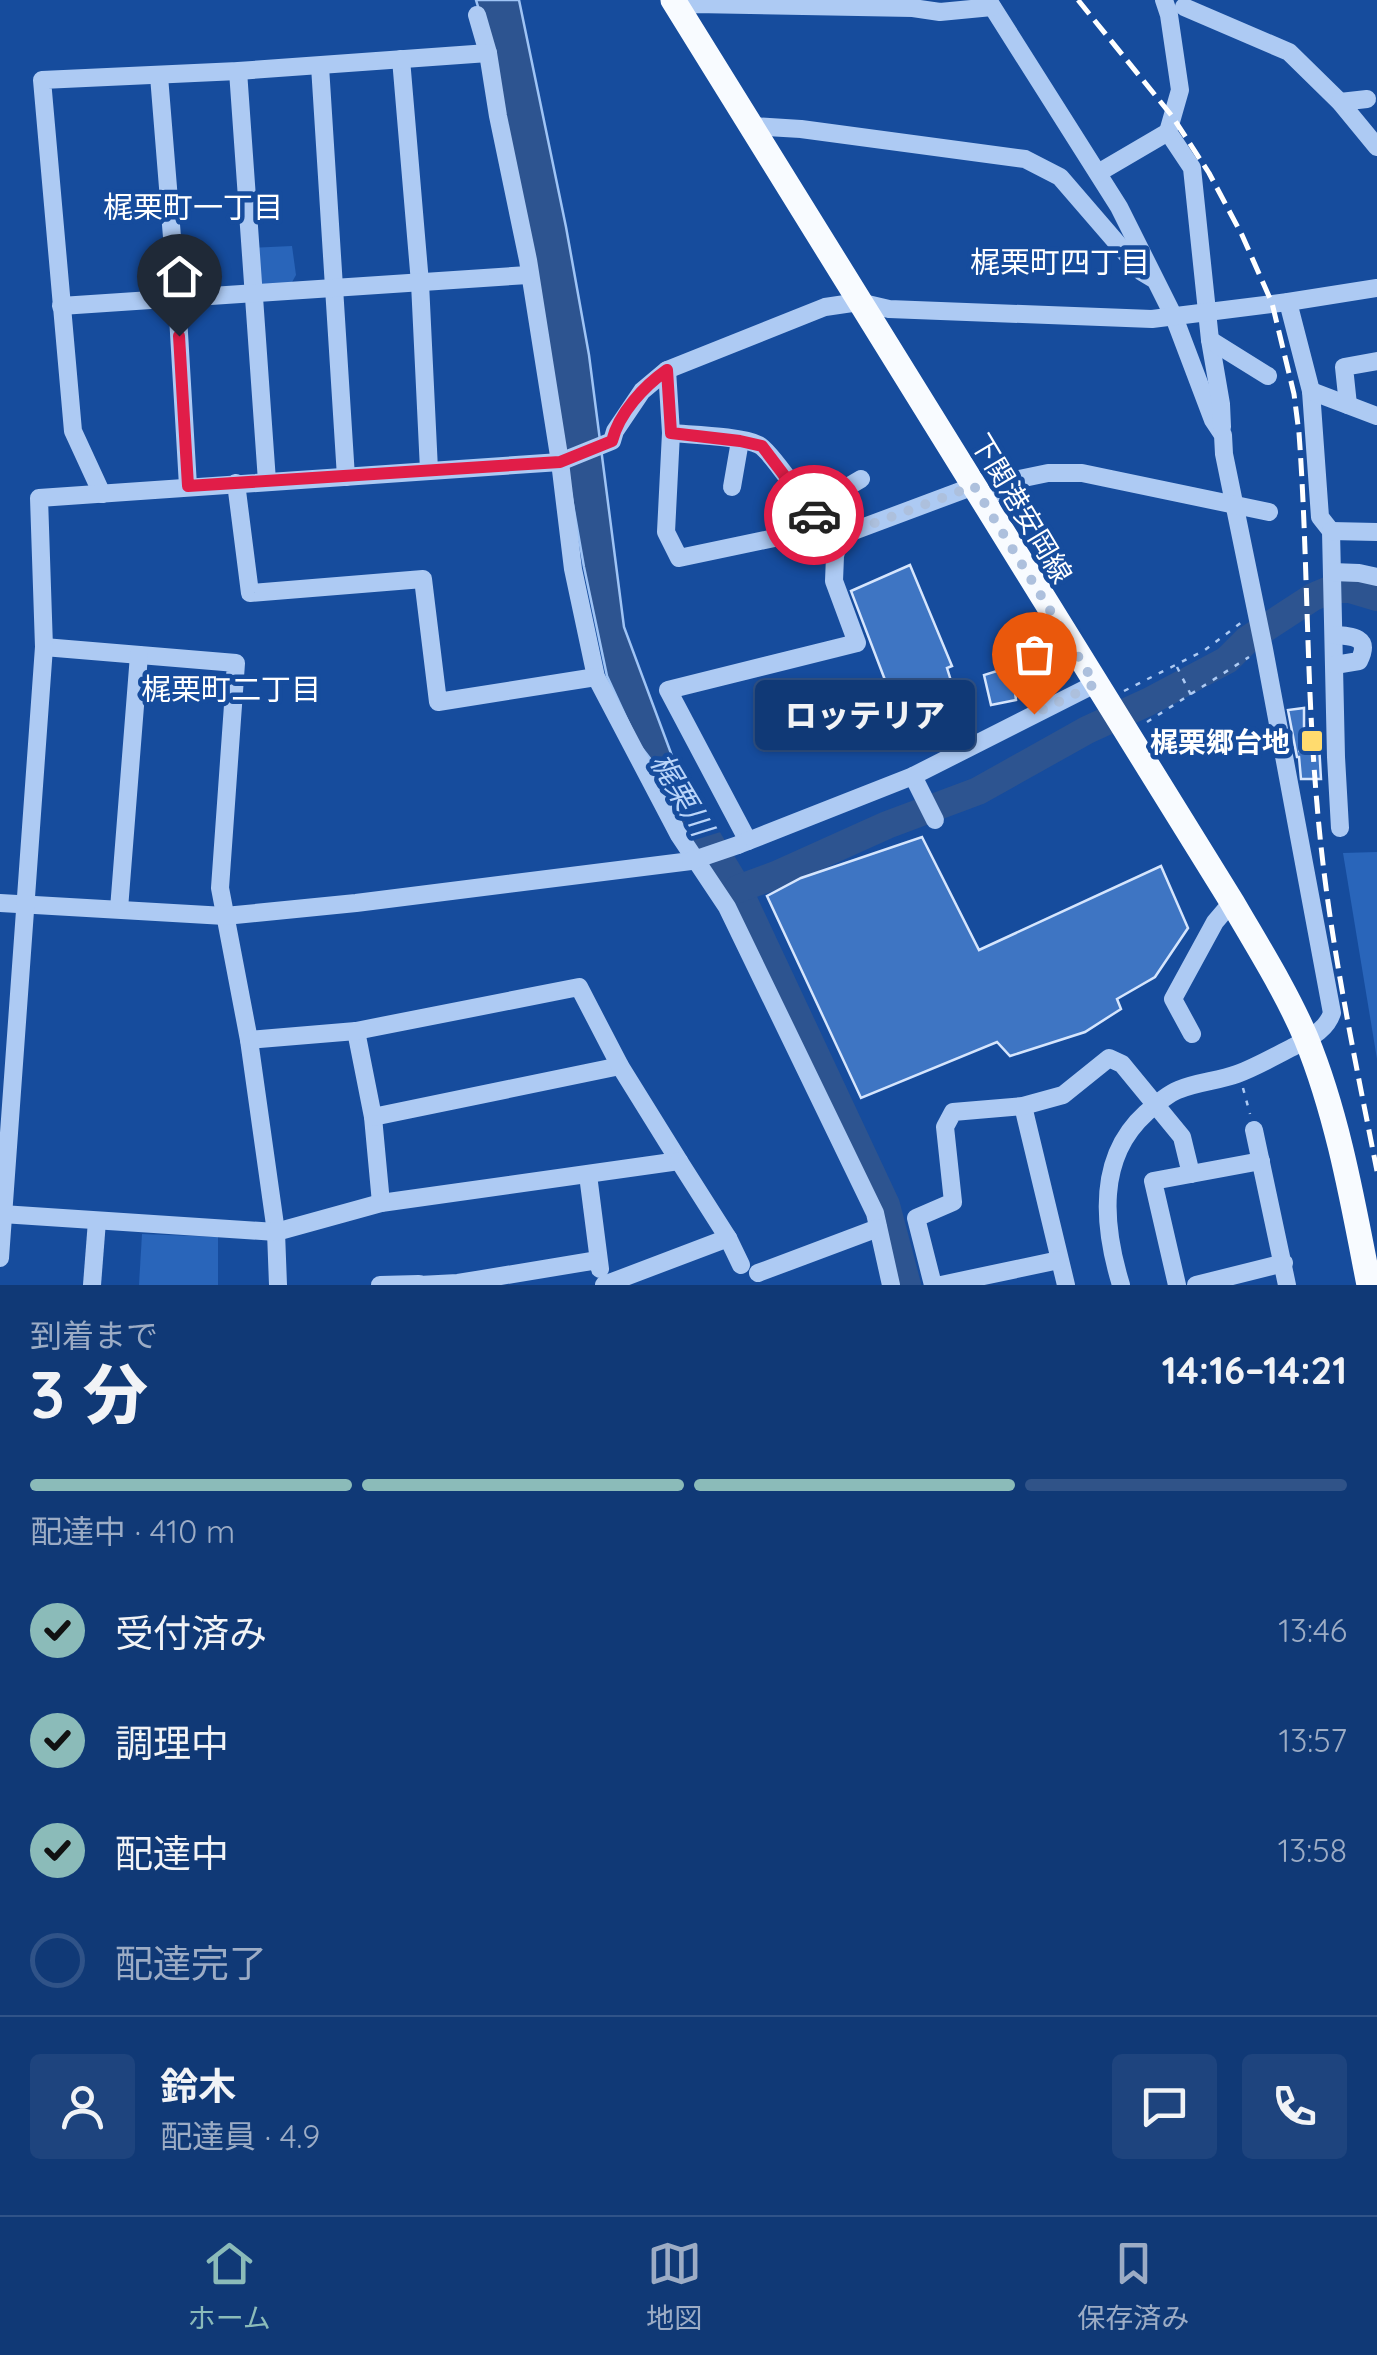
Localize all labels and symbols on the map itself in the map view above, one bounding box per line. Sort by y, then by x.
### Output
district label: 梶栗町一丁目 [103,188,283,226]
pin [137,234,222,337]
district label: 梶栗町四丁目 [970,243,1150,281]
street label: 下関港安岡線 [964,427,1080,589]
courier [764,465,864,565]
pin [992,612,1077,715]
district label: 梶栗町二丁目 [141,670,321,708]
callout: ロッテリア [754,679,974,749]
place label: 梶栗郷台地 [1150,724,1290,759]
marker: 梶栗郷台地 [1299,728,1325,754]
water label: 梶栗川 [643,746,723,845]

